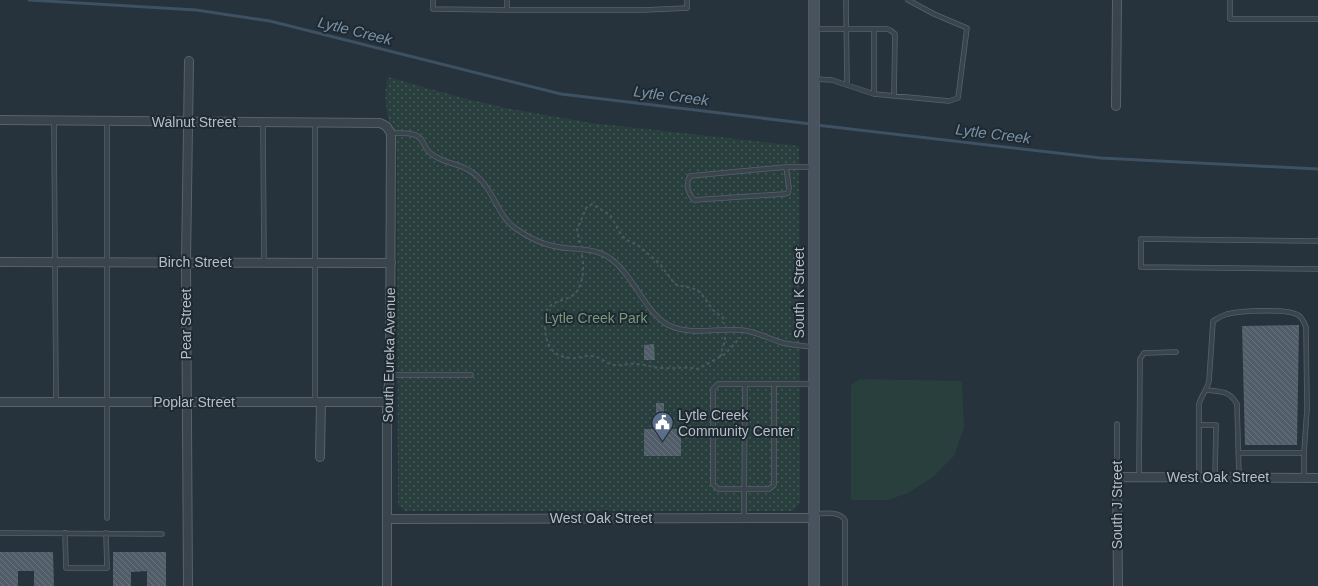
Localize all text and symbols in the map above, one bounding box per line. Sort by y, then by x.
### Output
water label: Lytle Creek [316,13,395,48]
water label: Lytle Creek [633,82,711,109]
street label: Walnut Street [152,114,236,130]
water label: Lytle Creek [955,120,1033,147]
street label: South K Street [791,247,807,339]
street label: Birch Street [158,254,232,270]
street label: South Eureka Avenue [380,287,398,423]
street label: Pear Street [178,288,194,359]
park label: Lytle Creek Park [545,310,648,326]
street label: Poplar Street [153,394,235,410]
place label: Lytle Creek Community Center [678,407,795,439]
public building icon: Lytle Creek Community Center [650,410,676,443]
street label: South J Street [1109,461,1125,549]
street label: West Oak Street [1167,469,1269,485]
street label: West Oak Street [550,510,652,526]

